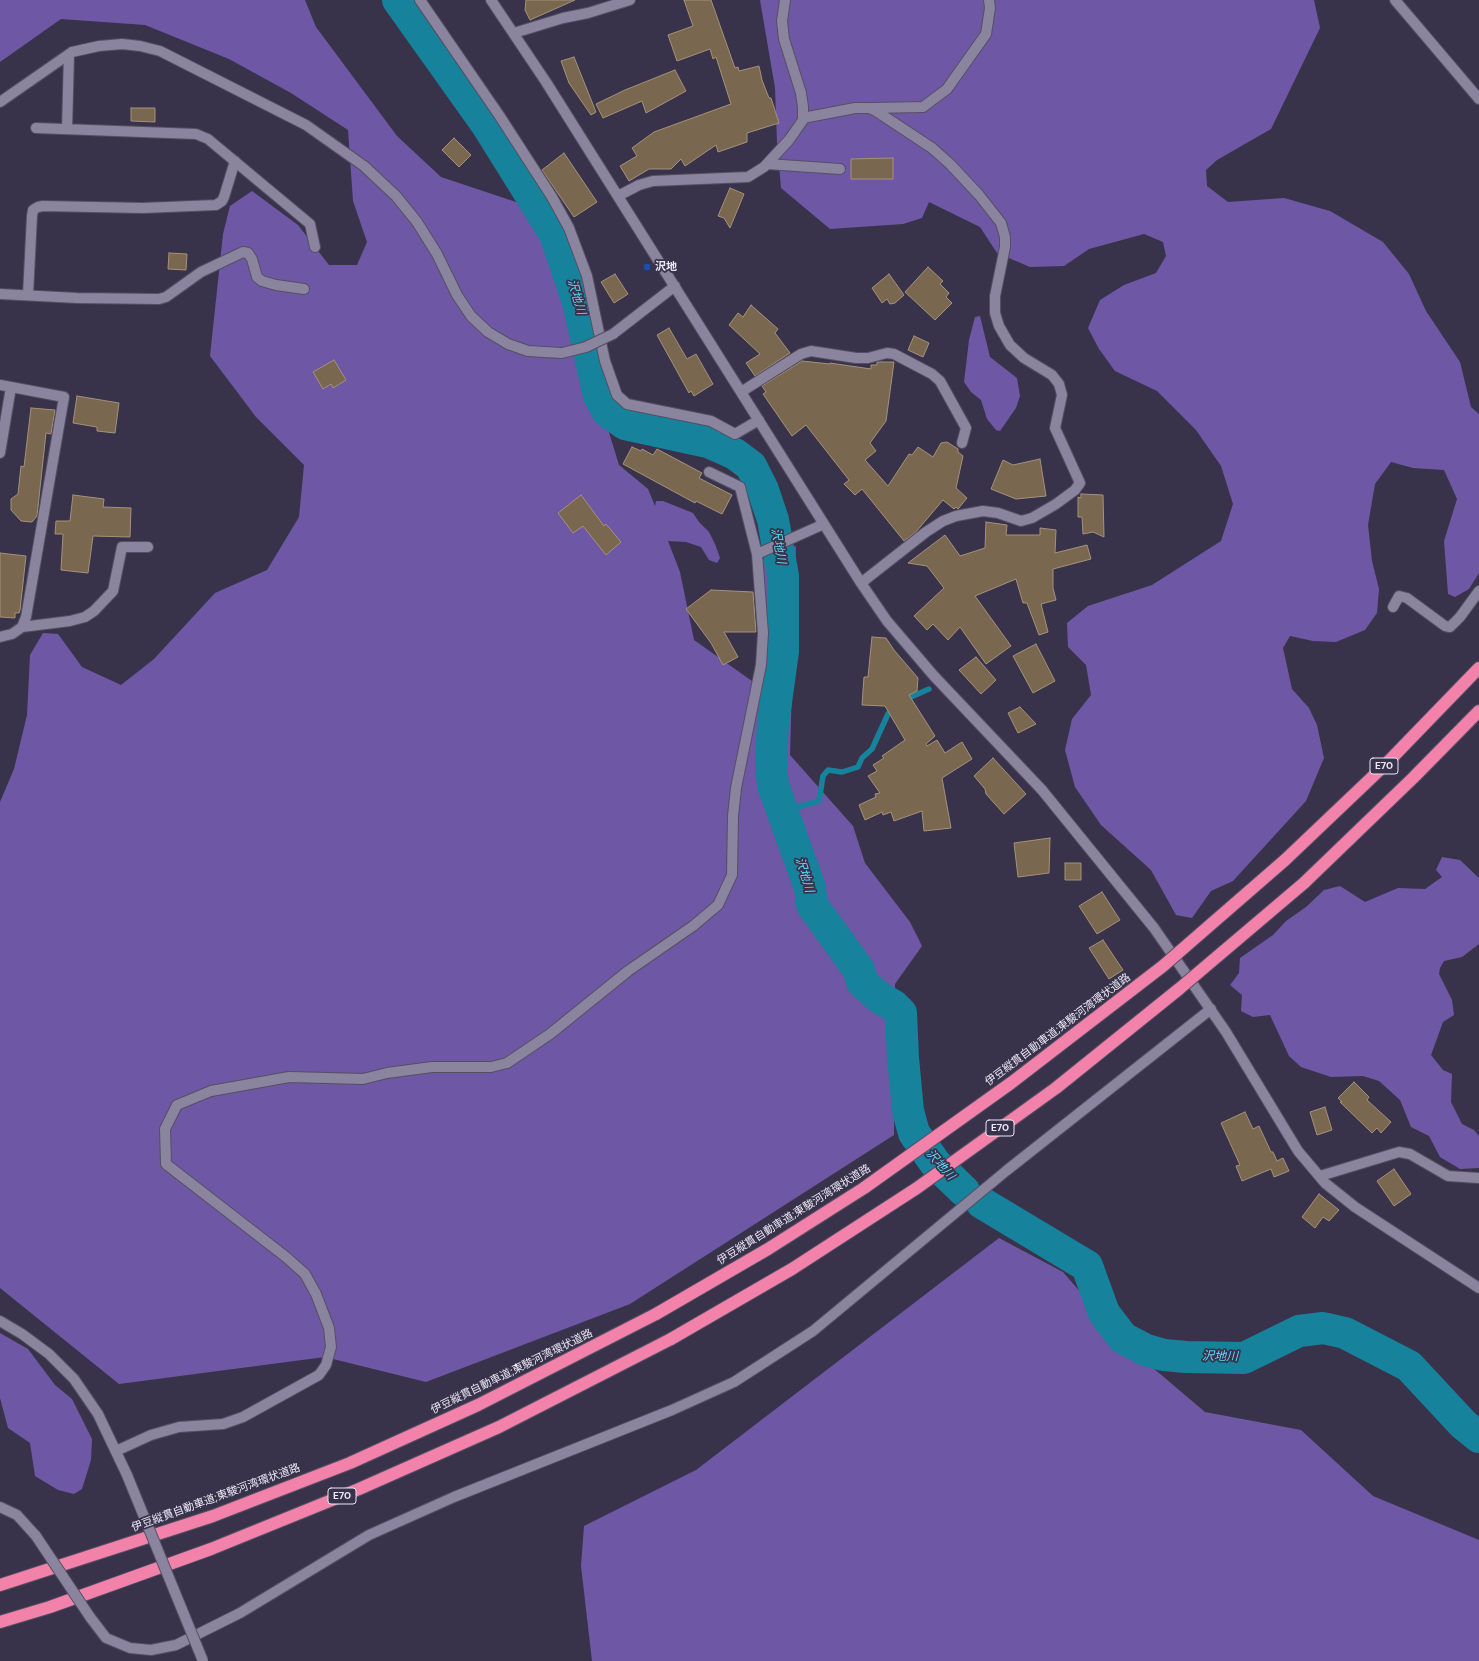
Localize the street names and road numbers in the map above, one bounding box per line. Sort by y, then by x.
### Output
road number: E70 [1370,758,1398,774]
street label: 伊豆縦貫自動車道;東駿河湾環状道路 [983,971,1133,1089]
road number: E70 [986,1120,1014,1136]
street label: 伊豆縦貫自動車道;東駿河湾環状道路 [715,1162,873,1268]
street label: 伊豆縦貫自動車道;東駿河湾環状道路 [429,1327,595,1417]
street label: 伊豆縦貫自動車道;東駿河湾環状道路 [130,1461,302,1535]
road number: E70 [328,1488,356,1504]

